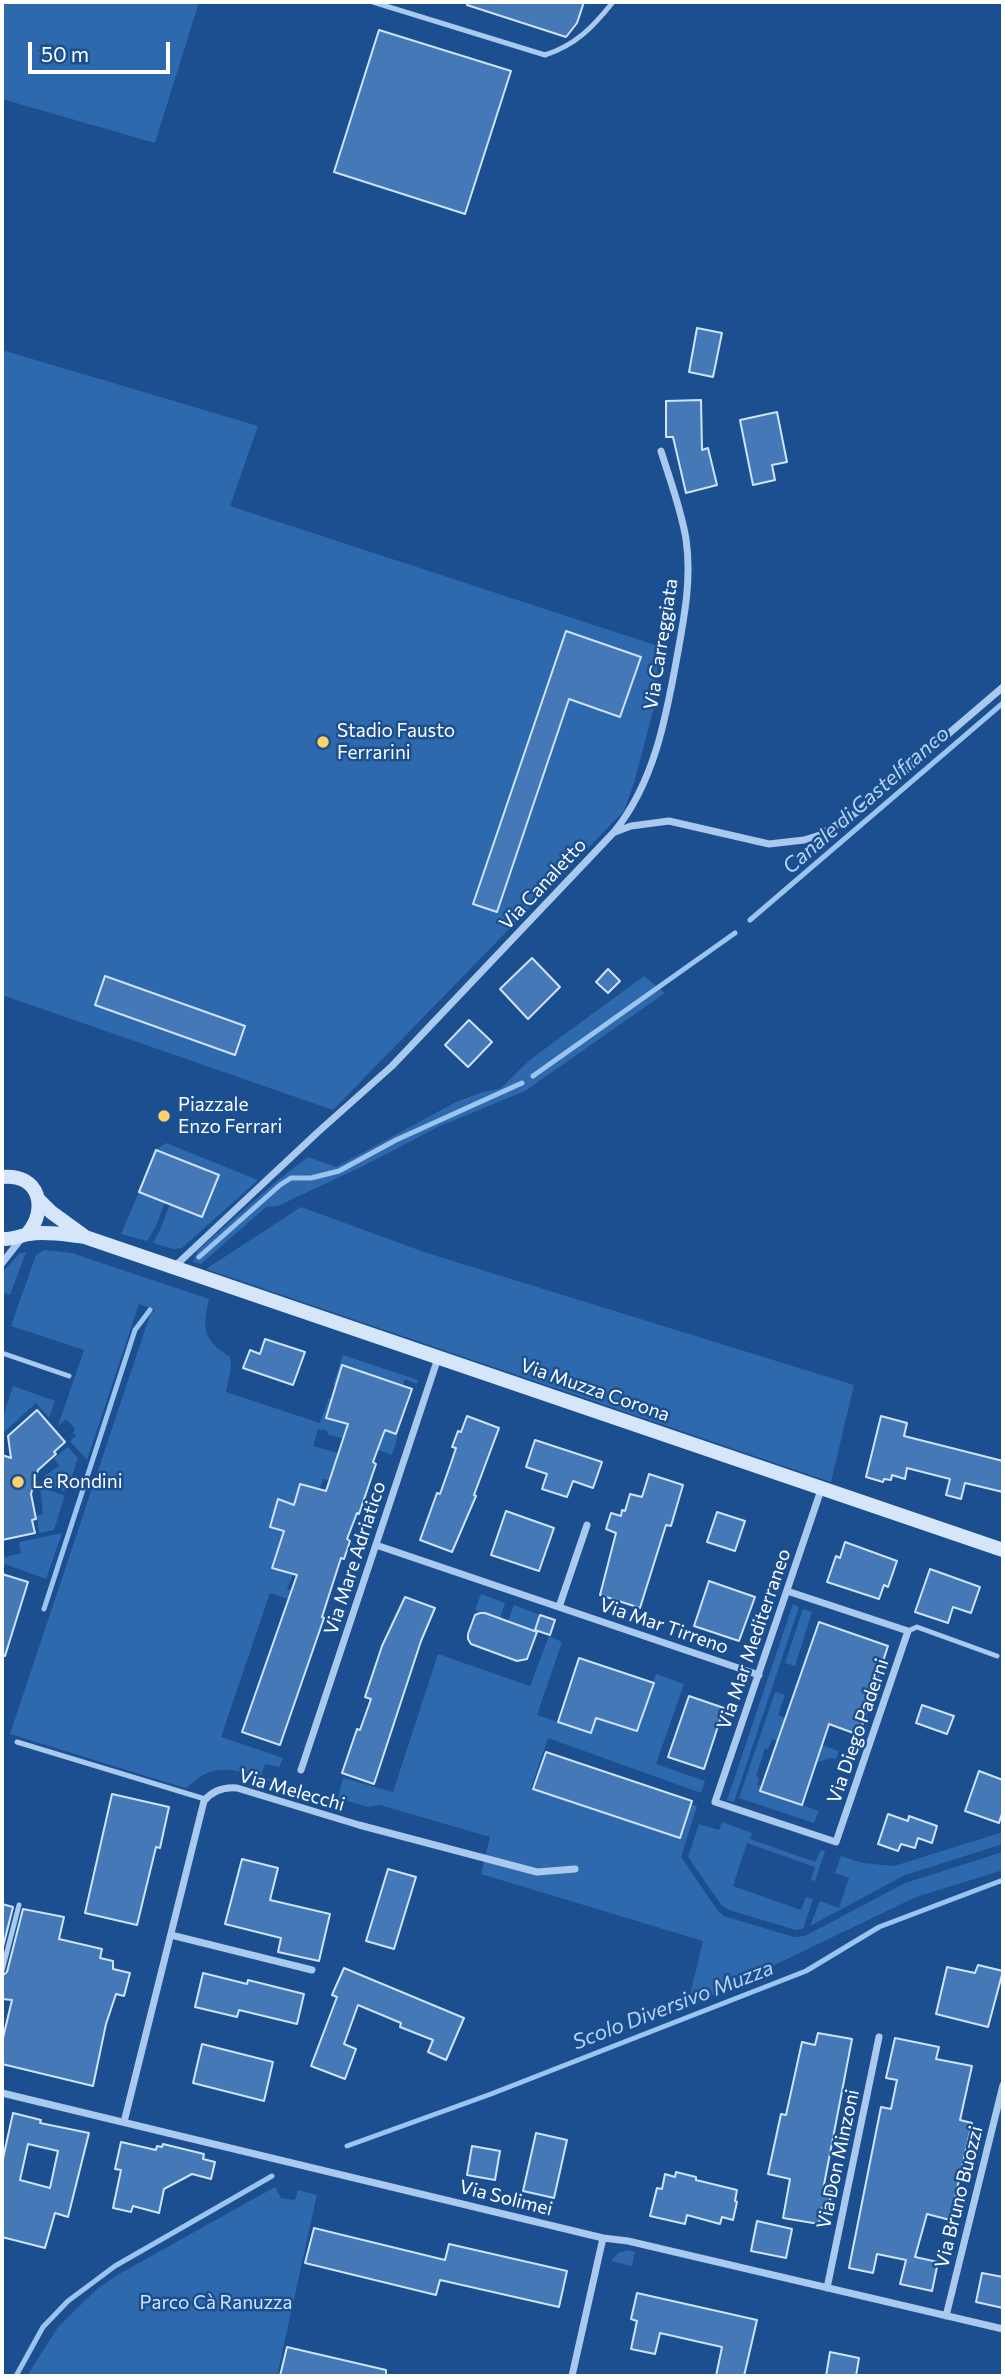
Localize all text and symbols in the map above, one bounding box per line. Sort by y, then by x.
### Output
scale bar [32,28,173,72]
text: 50 m [41,41,89,66]
street label: Via Carreggiata [639,577,683,711]
place label: Stadio Fausto Ferrarini [337,720,455,764]
water label: Canale di Castelfranco [778,721,954,879]
marker: Stadio Fausto Ferrarini [315,734,331,750]
street label: Via Canaletto [495,834,591,934]
place label: Piazzale Enzo Ferrari [178,1094,282,1138]
marker: Piazzale Enzo Ferrari [156,1108,172,1124]
street label: Via Muzza Corona [517,1354,673,1426]
place label: Le Rondini [32,1471,123,1493]
marker: Le Rondini [10,1474,26,1490]
street label: Via Mare Adriatico [319,1478,391,1638]
street label: Via Mar Mediterraneo [712,1546,796,1732]
street label: Via Mar Tirreno [597,1593,731,1659]
street label: Via Diego Paderni [823,1656,893,1806]
street label: Via Melecchi [236,1764,348,1816]
water label: Scolo Diversivo Muzza [569,1955,777,2055]
street label: Via Don Minzoni [812,2087,864,2231]
street label: Via Bruno Buozzi [930,2123,988,2271]
street label: Via Solimei [457,2175,555,2221]
park label: Parco Cà Ranuzza [140,2292,292,2314]

